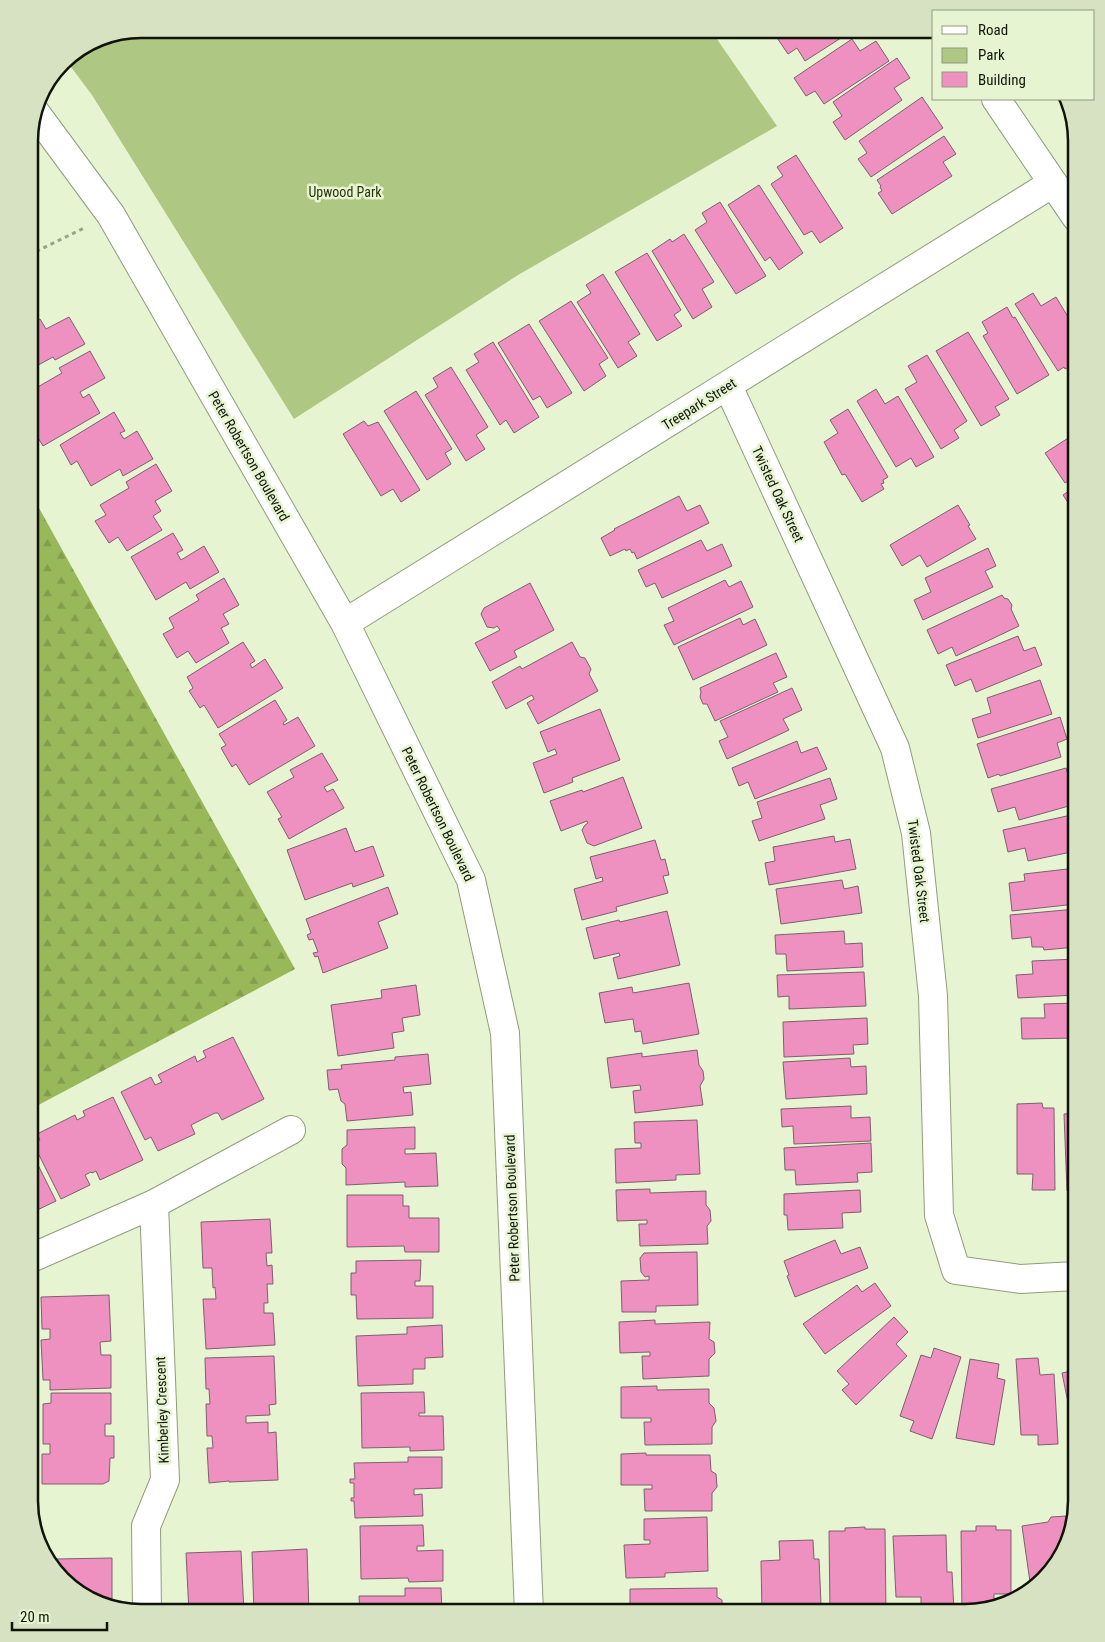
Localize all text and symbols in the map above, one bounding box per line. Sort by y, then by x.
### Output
legend [932,10,1095,100]
text: Road [978,21,1008,39]
text: Park [978,46,1005,64]
text: Building [978,71,1026,89]
park label: Upwood Park [308,184,382,200]
street label: Treepark Street [659,375,739,433]
street label: Peter Robertson Boulevard [205,388,293,524]
street label: Twisted Oak Street [749,444,807,544]
street label: Peter Robertson Boulevard [399,744,477,884]
street label: Twisted Oak Street [905,818,933,924]
street label: Peter Robertson Boulevard [501,1134,523,1282]
street label: Kimberley Crescent [152,1356,172,1464]
scale bar [12,1600,108,1632]
text: 20 m [20,1608,50,1626]

